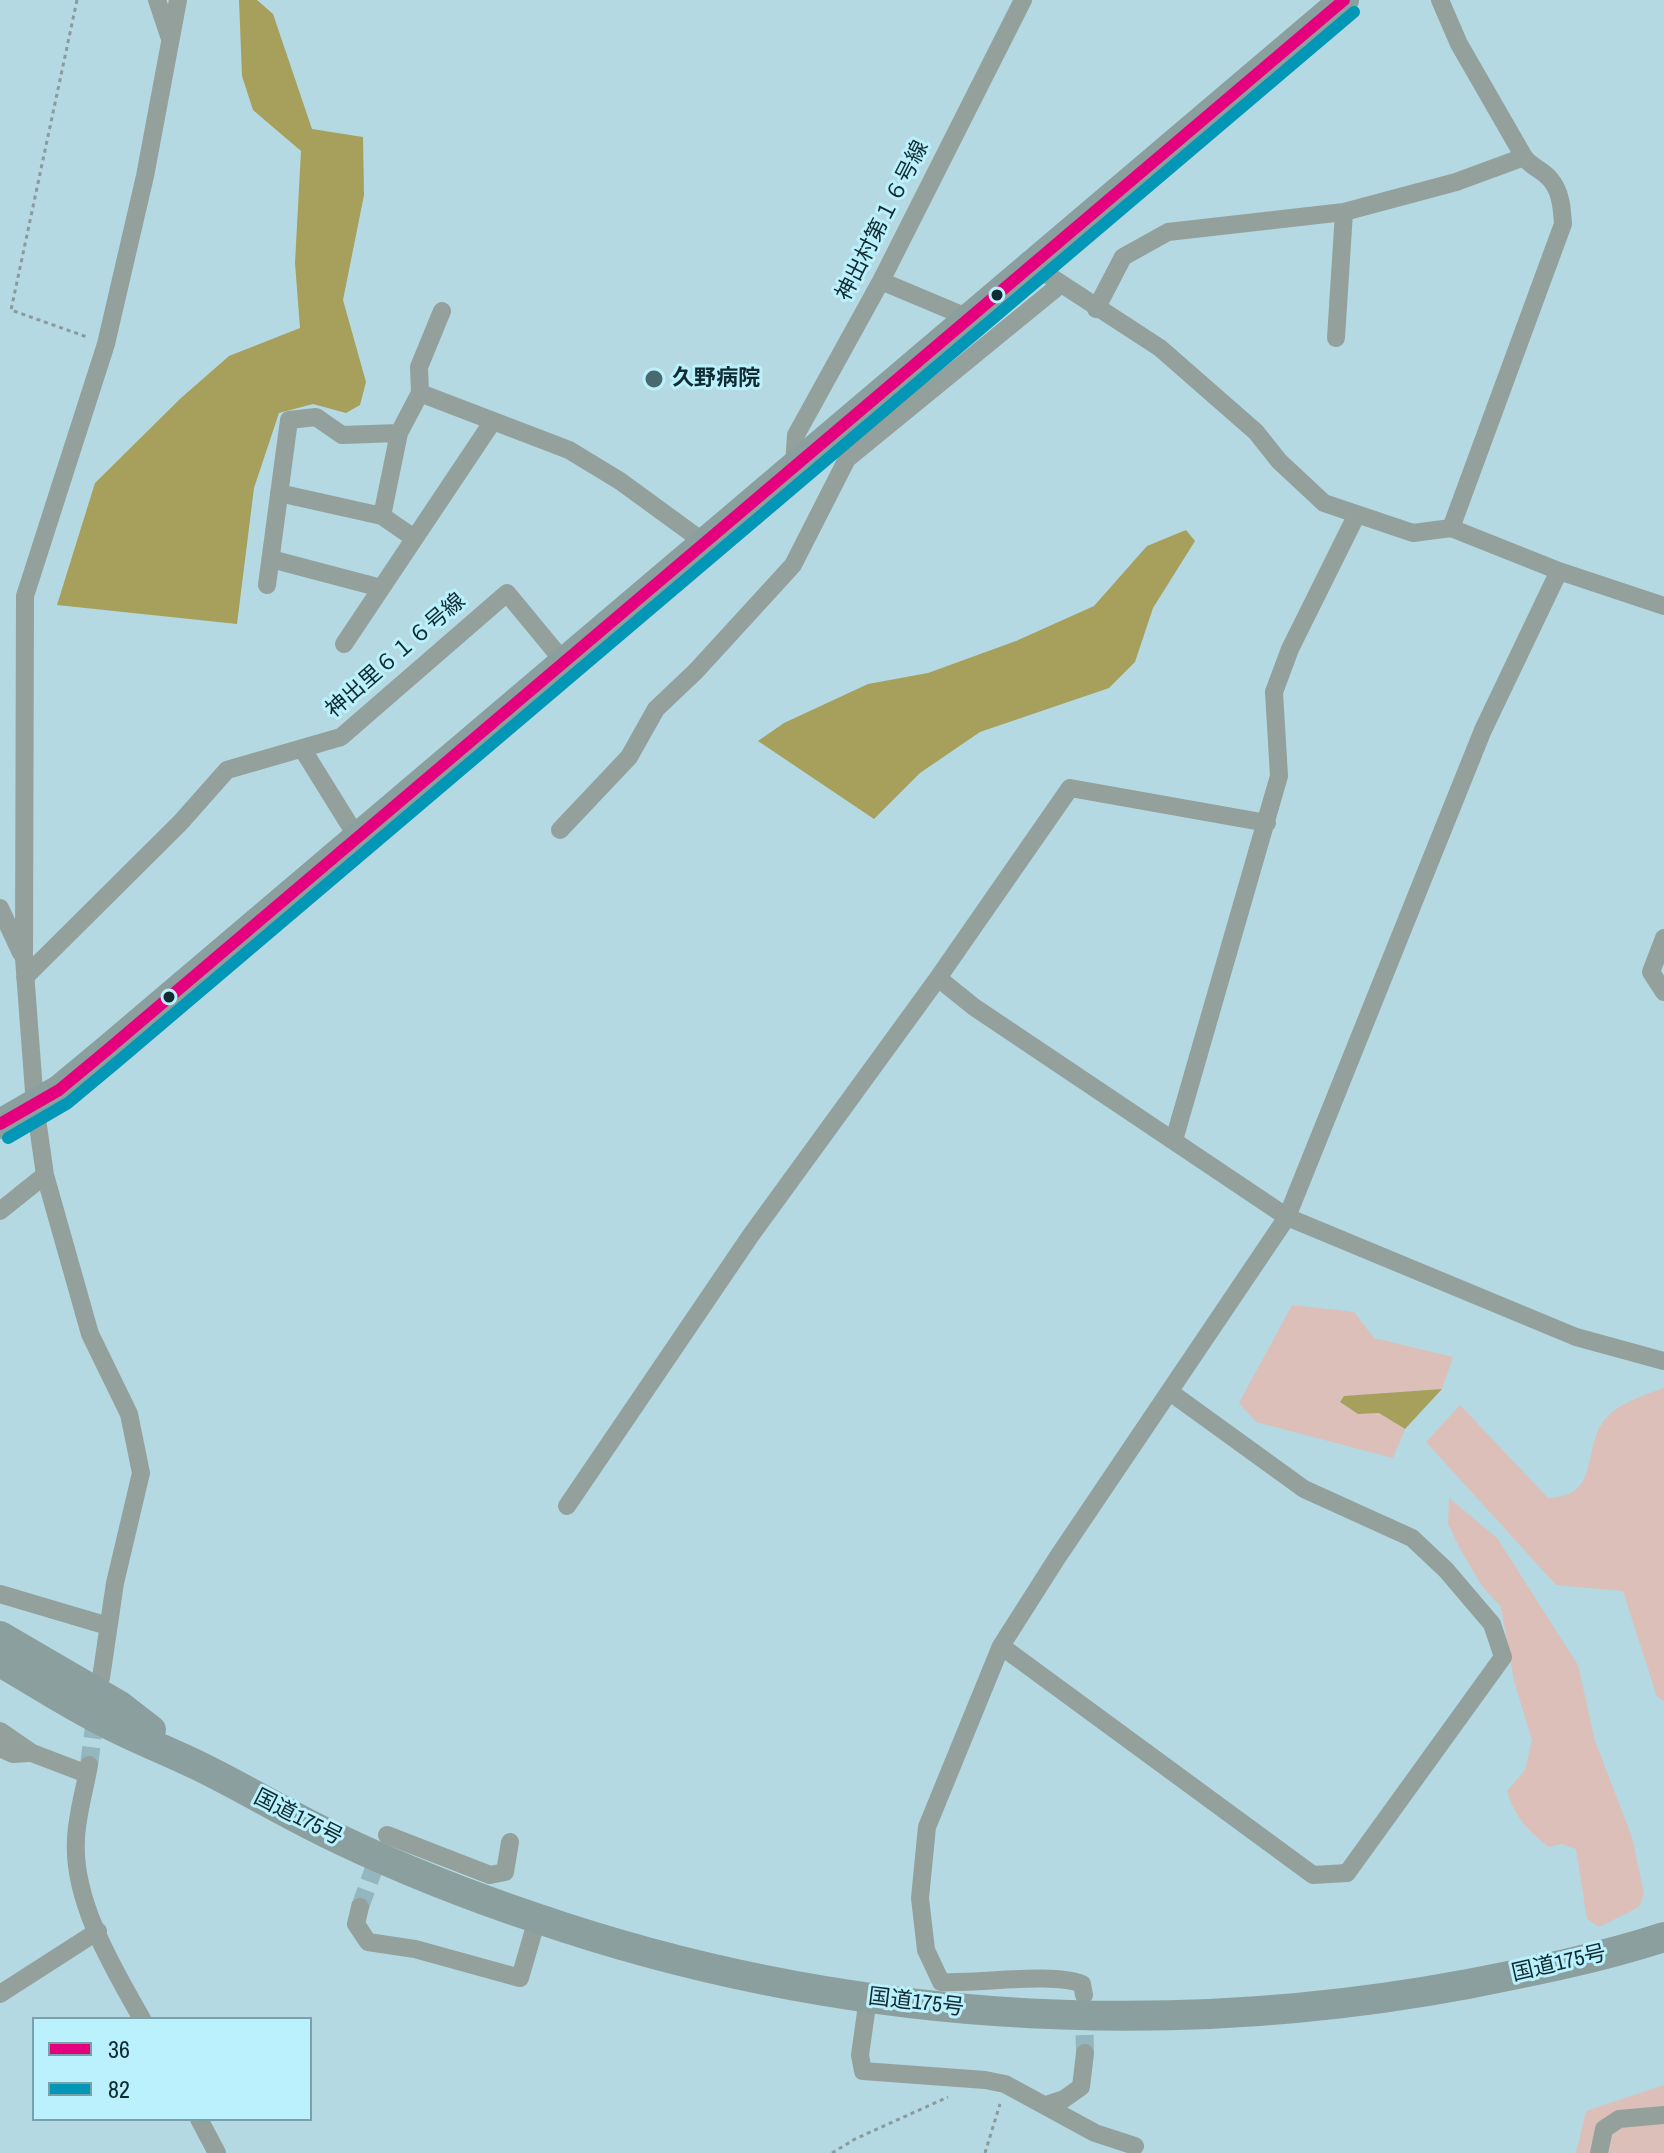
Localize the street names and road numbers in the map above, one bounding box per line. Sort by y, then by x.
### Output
street label: 神出村第１６号線 [831,137,935,305]
street label: 神出里６１６号線 [321,588,471,724]
street label: 国道175号 [249,1784,347,1852]
street label: 国道175号 [1509,1940,1609,1988]
street label: 国道175号 [867,1984,965,2022]

